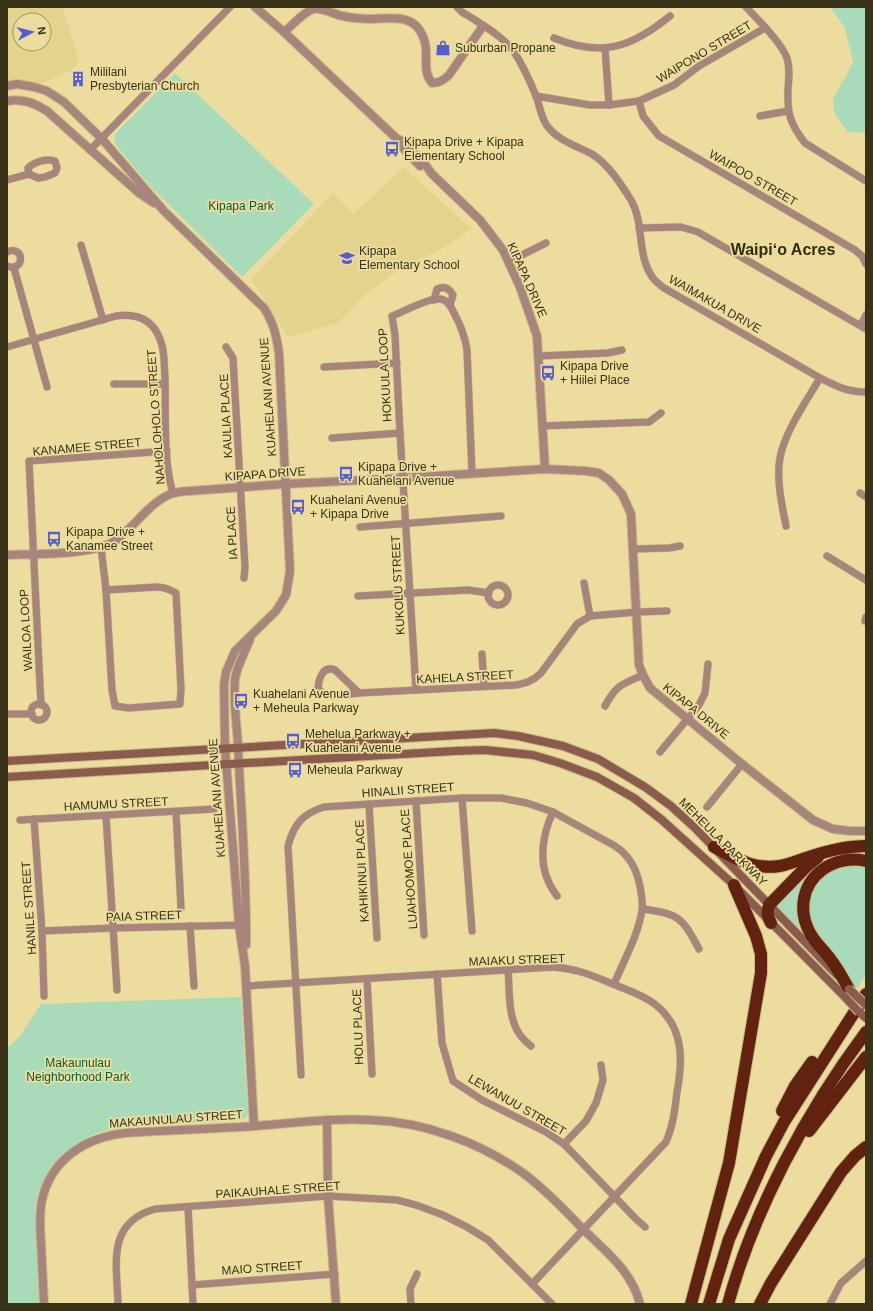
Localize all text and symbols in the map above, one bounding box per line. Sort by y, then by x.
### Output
north arrow [12,12,52,52]
street label: WAIPONO STREET [654,18,755,86]
text: N [35,26,48,36]
shop icon: Suburban Propane [434,39,452,57]
place label: Suburban Propane [455,41,556,55]
place label: Mililani Presbyterian Church [90,65,199,93]
building icon: Mililani Presbyterian Church [69,70,87,88]
place label: Kipapa Drive + Kipapa Elementary School [404,135,524,163]
bus stop icon: Kipapa Drive + Kipapa Elementary School [383,140,401,158]
street label: WAIPOO STREET [706,147,800,209]
park label: Kipapa Park [208,199,275,213]
street label: KIPAPA DRIVE [504,240,550,320]
district label: Waipiʻo Acres [731,241,835,258]
place label: Kipapa Elementary School [359,244,460,272]
school or university icon: Kipapa Elementary School [338,249,356,267]
street label: WAIMAKUA DRIVE [666,272,764,336]
street label: HOKUULA LOOP [376,328,394,422]
street label: KUAHELANI AVENUE [257,337,279,457]
street label: NAHOLOHOLO STREET [144,348,168,485]
place label: Kipapa Drive + Hiilei Place [560,359,630,387]
bus stop icon: Kipapa Drive + Hiilei Place [539,364,557,382]
street label: KAULIA PLACE [217,373,235,459]
street label: KANAMEE STREET [32,435,143,459]
place label: Kipapa Drive + Kuahelani Avenue [358,460,455,488]
street label: KIPAPA DRIVE [224,464,306,484]
bus stop icon: Kipapa Drive + Kuahelani Avenue [337,465,355,483]
place label: Kuahelani Avenue + Kipapa Drive [310,493,407,521]
bus stop icon: Kuahelani Avenue + Kipapa Drive [289,498,307,516]
street label: IA PLACE [224,506,240,560]
place label: Kipapa Drive + Kanamee Street [66,525,153,553]
bus stop icon: Kipapa Drive + Kanamee Street [45,530,63,548]
street label: KUKOLU STREET [388,534,408,635]
street label: WAILOA LOOP [17,589,35,671]
street label: KAHELA STREET [416,667,515,687]
street label: KIPAPA DRIVE [660,680,732,742]
place label: Kuahelani Avenue + Meheula Parkway [253,687,359,715]
bus stop icon: Kuahelani Avenue + Meheula Parkway [232,692,250,710]
place label: Mehelua Parkway + Kuahelani Avenue [305,727,411,755]
bus stop icon: Mehelua Parkway + Kuahelani Avenue [284,732,302,750]
street label: KUAHELANI AVENUE [206,738,228,858]
bus stop icon: Meheula Parkway [286,761,304,779]
place label: Meheula Parkway [307,763,402,777]
street label: HINALII STREET [361,780,455,800]
street label: HAMUMU STREET [63,794,169,814]
street label: MEHEULA PARKWAY [676,795,770,889]
street label: LUAHOOMOE PLACE [398,808,420,930]
street label: KAHIKINUI PLACE [352,819,372,923]
street label: HANILE STREET [19,860,39,955]
street label: PAIA STREET [106,908,183,924]
street label: MAIAKU STREET [468,951,566,969]
street label: HOLU PLACE [350,989,366,1065]
park label: Makaunulau Neighborhood Park [26,1056,131,1084]
street label: LEWANUU STREET [466,1071,569,1139]
street label: MAKAUNULAU STREET [109,1107,244,1131]
street label: PAIKAUHALE STREET [215,1179,342,1201]
street label: MAIO STREET [221,1258,304,1278]

